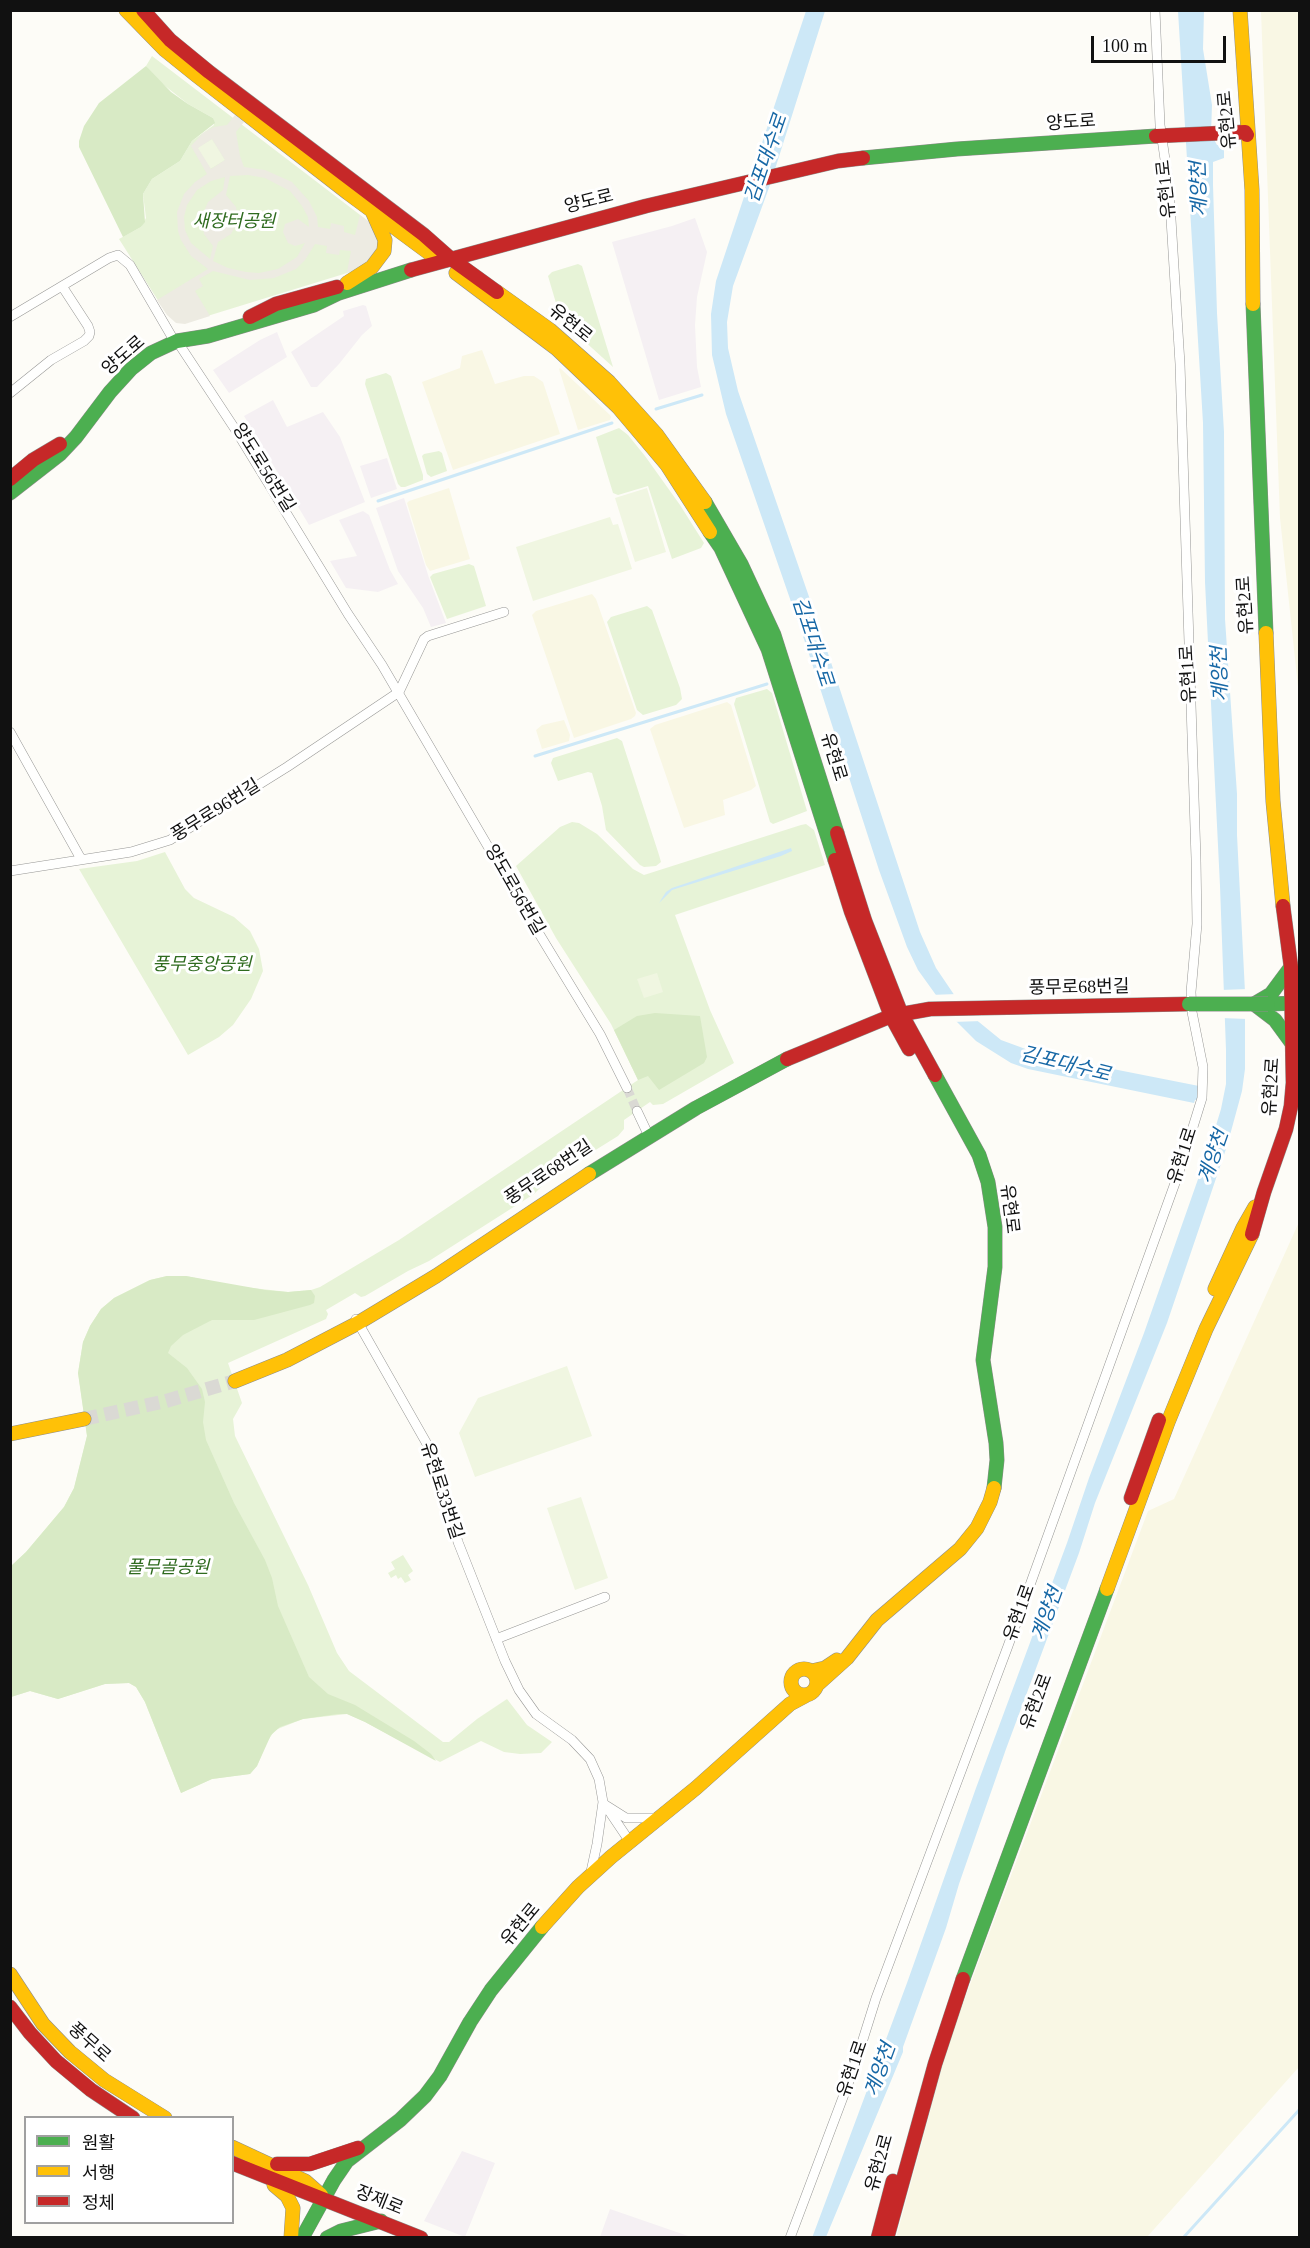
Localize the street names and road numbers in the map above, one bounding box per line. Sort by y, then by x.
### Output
street label: 유현2로 [1215,90,1241,150]
street label: 양도로 [1045,110,1097,136]
street label: 유현1로 [1153,159,1181,219]
street label: 양도로 [562,186,616,218]
street label: 유현로 [544,300,596,348]
street label: 양도로 [98,332,150,380]
street label: 양도로56번길 [227,420,299,516]
street label: 유현2로 [1234,575,1258,635]
street label: 유현1로 [1177,644,1201,704]
street label: 유현로 [815,730,851,784]
street label: 풍무로96번길 [168,775,264,847]
street label: 양도로56번길 [479,841,549,939]
street label: 풍무로68번길 [1028,976,1130,1000]
street label: 유현2로 [1259,1057,1285,1117]
street label: 유현1로 [1164,1125,1202,1187]
street label: 풍무로68번길 [501,1136,597,1210]
street label: 유현로 [995,1183,1023,1235]
street label: 유현로33번길 [415,1440,467,1542]
street label: 유현1로 [1000,1582,1040,1644]
street label: 유현2로 [1016,1671,1058,1733]
street label: 유현로 [497,1899,545,1951]
street label: 풍무로 [63,2018,115,2068]
street label: 유현1로 [833,2038,873,2100]
street label: 유현2로 [862,2132,898,2194]
street label: 장제로 [352,2182,406,2220]

